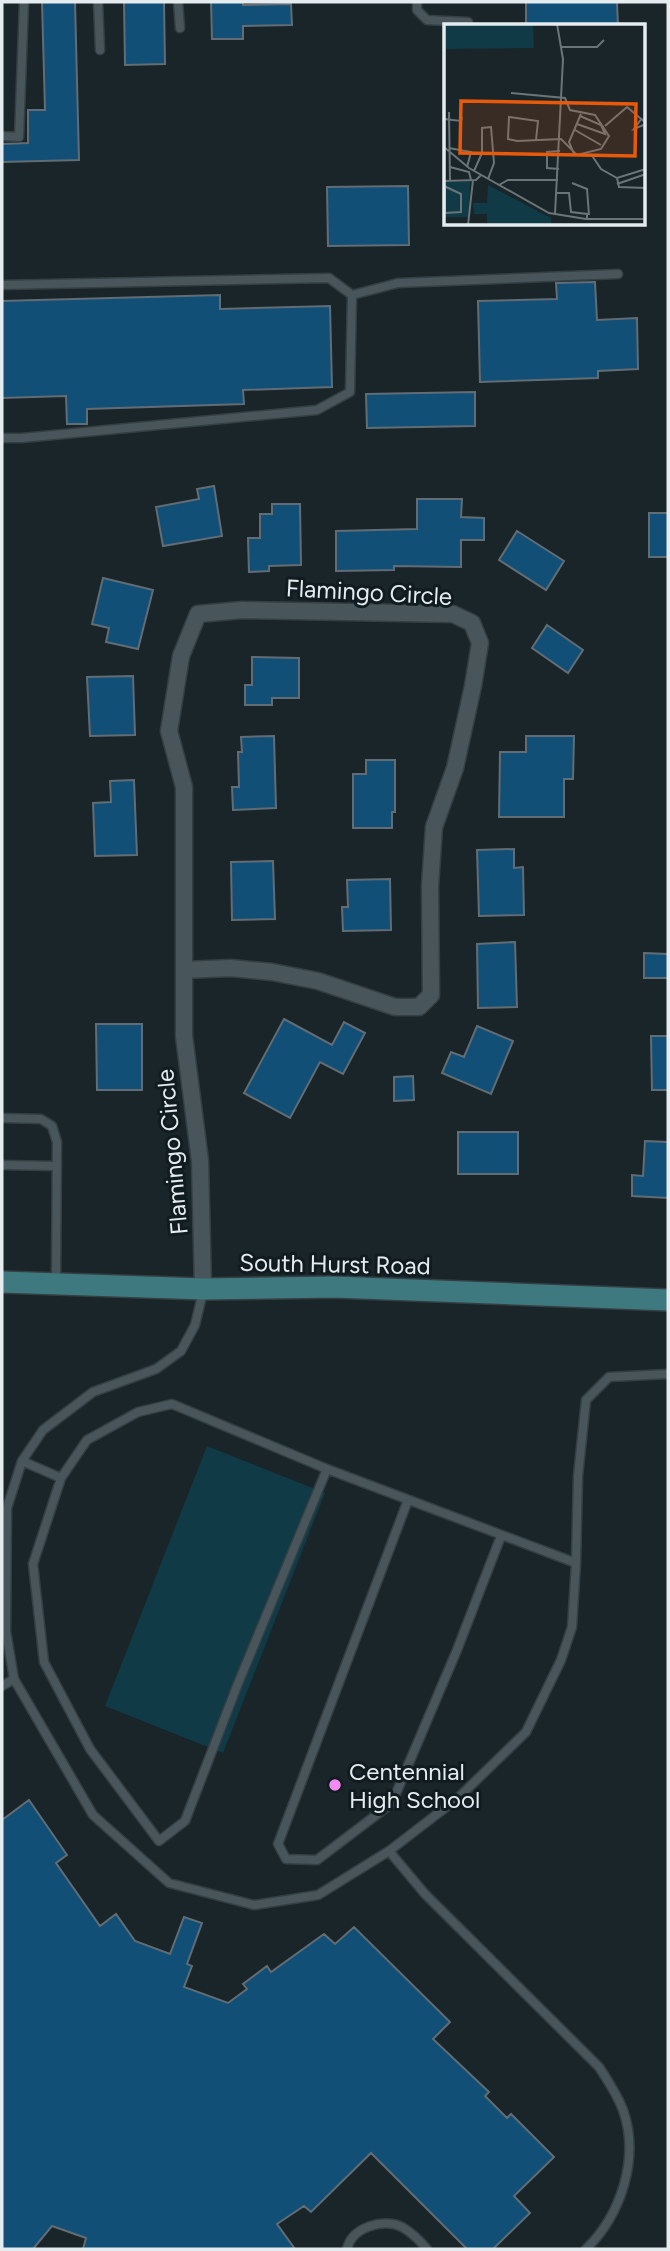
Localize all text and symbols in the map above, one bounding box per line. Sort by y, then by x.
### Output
inset map [444,24,646,226]
street label: Flamingo Circle [285,573,453,611]
street label: Flamingo Circle [150,1068,194,1236]
street label: South Hurst Road [239,1248,431,1280]
place label: Centennial High School [349,1757,480,1814]
marker: Centennial High School [327,1777,343,1793]

